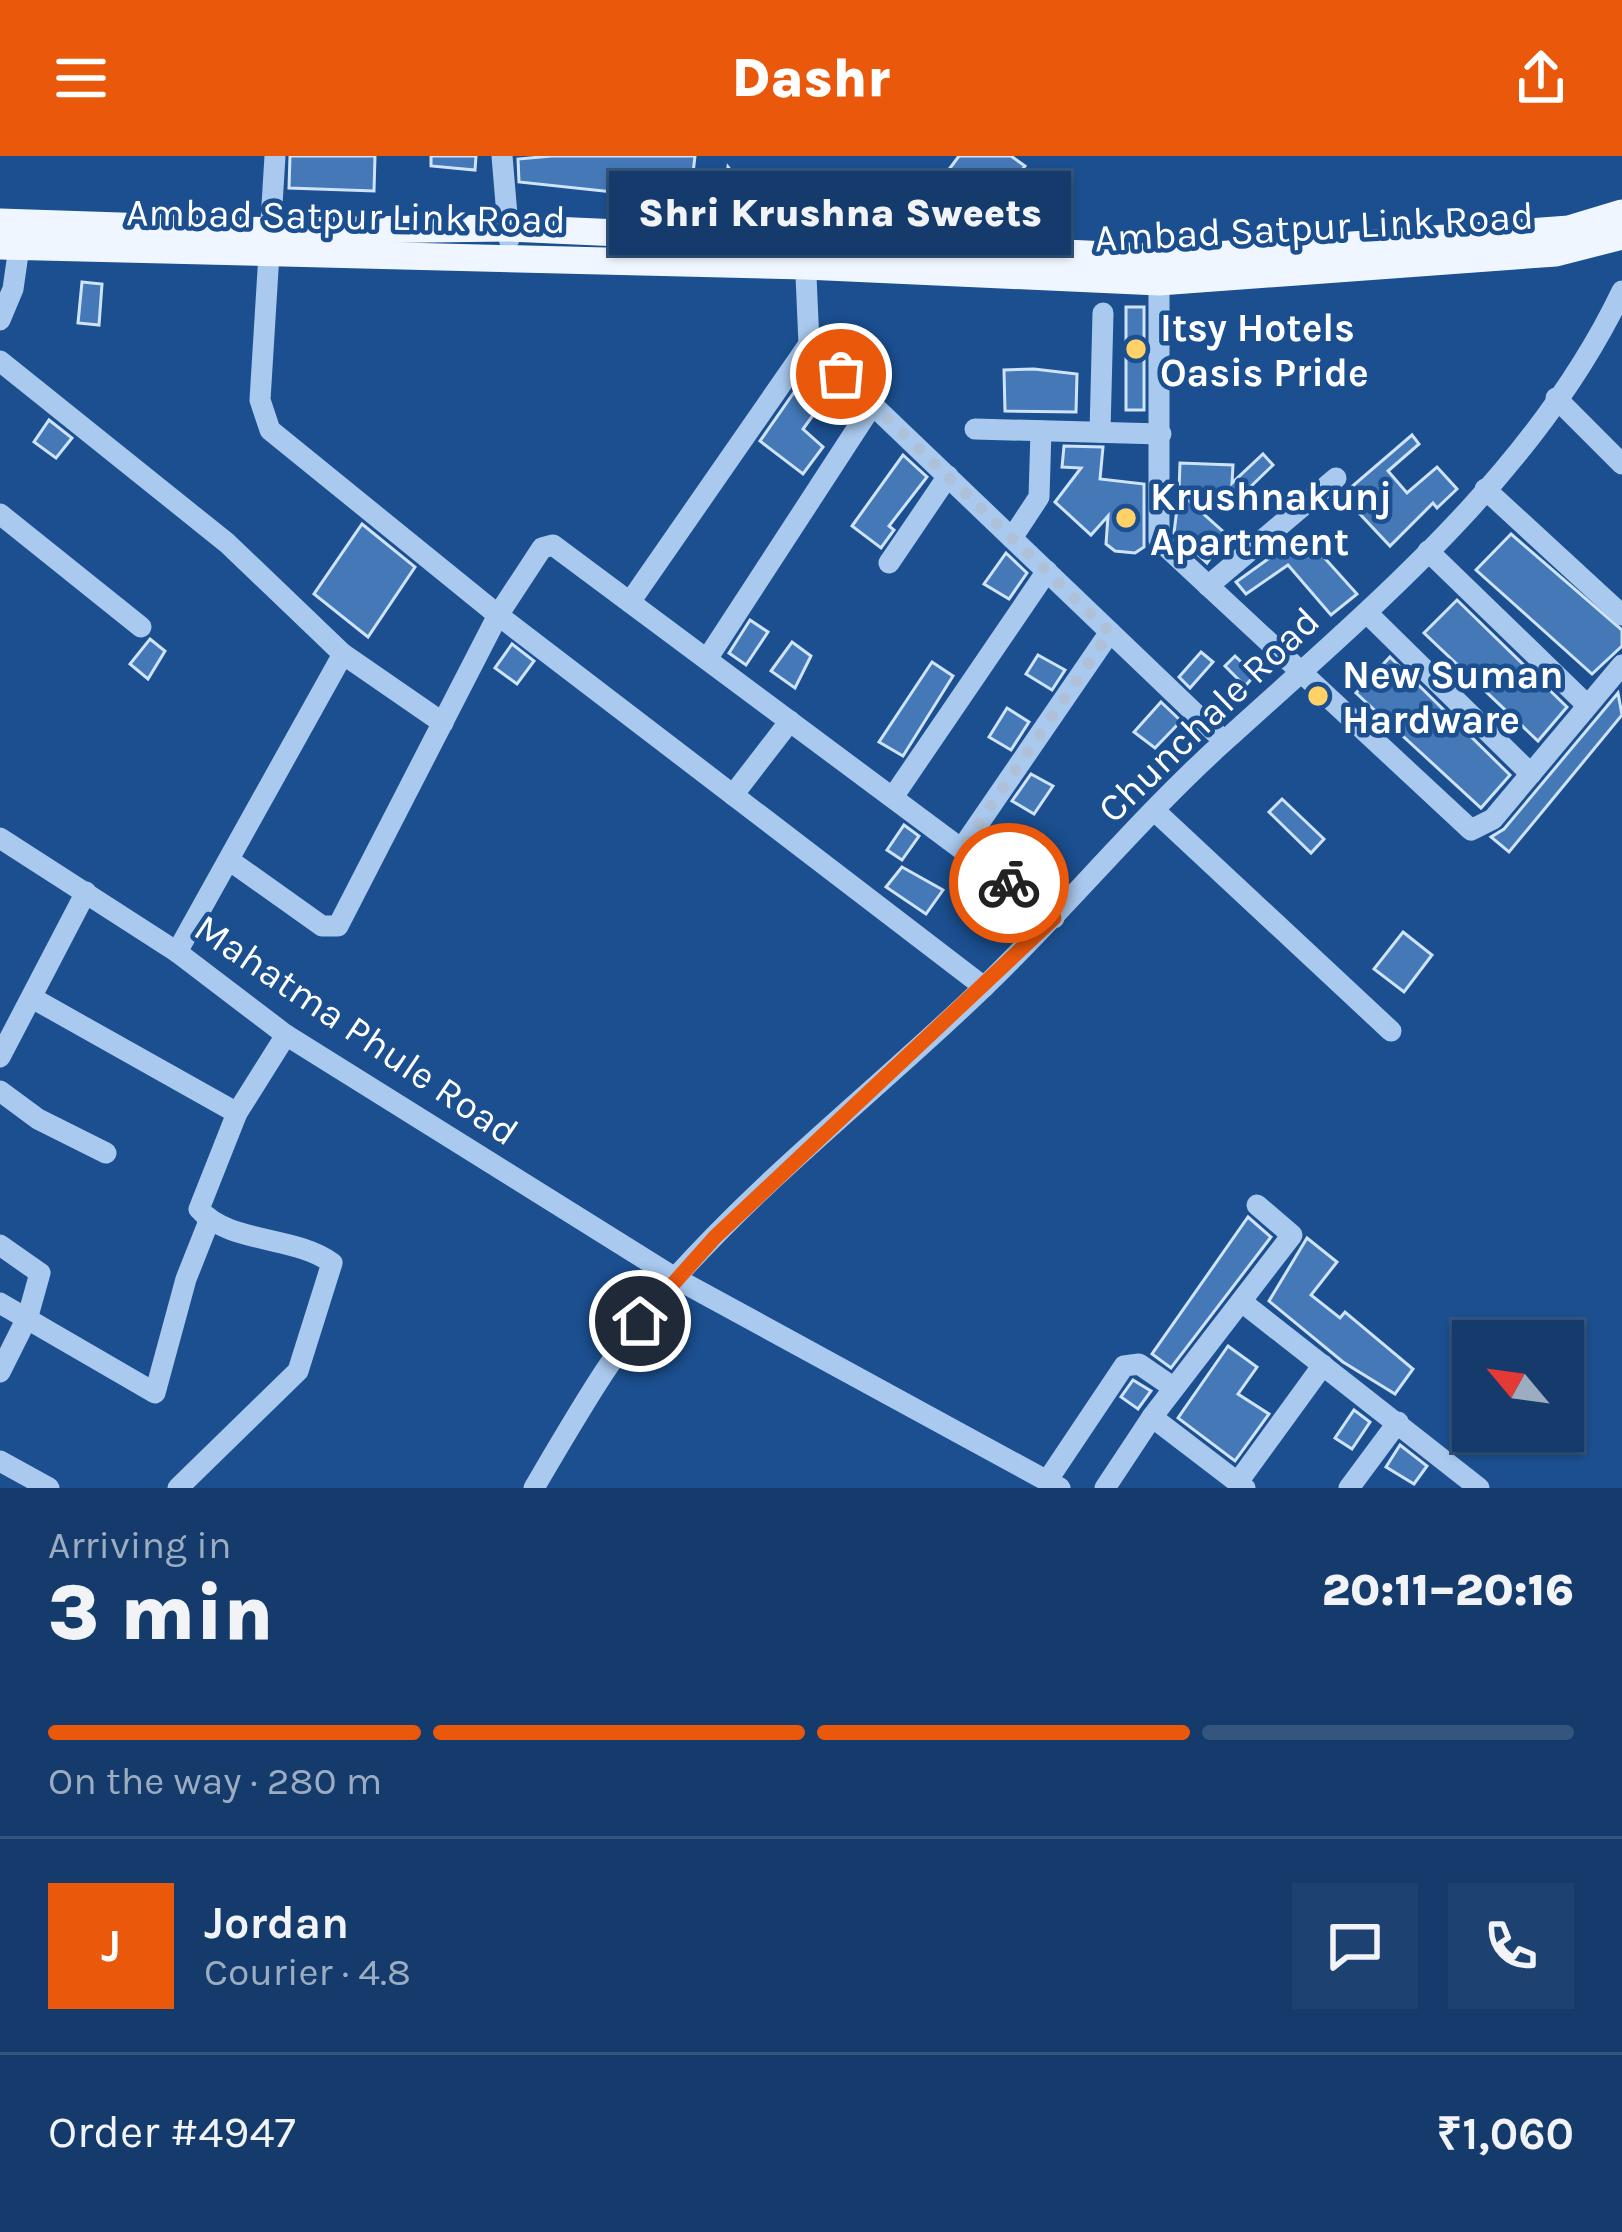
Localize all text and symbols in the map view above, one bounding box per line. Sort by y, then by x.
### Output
icon: menu [48,45,114,111]
icon: share [1508,45,1574,111]
text: Dashr [732,46,890,110]
callout: Shri Krushna Sweets [610,170,1072,254]
street label: Ambad Satpur Link Road [126,189,566,243]
text: Shri Krushna Sweets [638,190,1042,236]
street label: Ambad Satpur Link Road [1093,193,1535,261]
place label: Itsy Hotels Oasis Pride [1160,305,1369,396]
pin [790,323,892,425]
marker: Itsy Hotels Oasis Pride [1123,336,1149,362]
icon: bag [808,341,874,407]
place label: Krushnakunj Apartment [1150,474,1392,565]
marker: Krushnakunj Apartment [1113,505,1139,531]
street label: Chunchale Road [1089,598,1329,832]
place label: New Suman Hardware [1342,652,1564,743]
marker: New Suman Hardware [1305,683,1331,709]
courier [949,823,1069,943]
icon: bike [976,850,1042,916]
street label: Mahatma Phule Road [186,904,527,1155]
pin [589,1270,691,1372]
icon: home [607,1288,673,1354]
north arrow [1452,1320,1584,1452]
map controls [1452,1320,1584,1452]
text: Arriving in [48,1522,231,1568]
text: 20:11–20:16 [1322,1564,1574,1616]
text: 3 min [48,1567,273,1659]
text: On the way · 280 m [48,1758,382,1804]
button: chat [1292,1883,1418,2009]
button: phone [1448,1883,1574,2009]
text: Jordan [204,1897,349,1949]
text: J [101,1920,121,1972]
text: Courier · 4.8 [204,1949,411,1995]
text: Order #4947 [48,2106,296,2158]
text: ₹1,060 [1437,2108,1574,2160]

